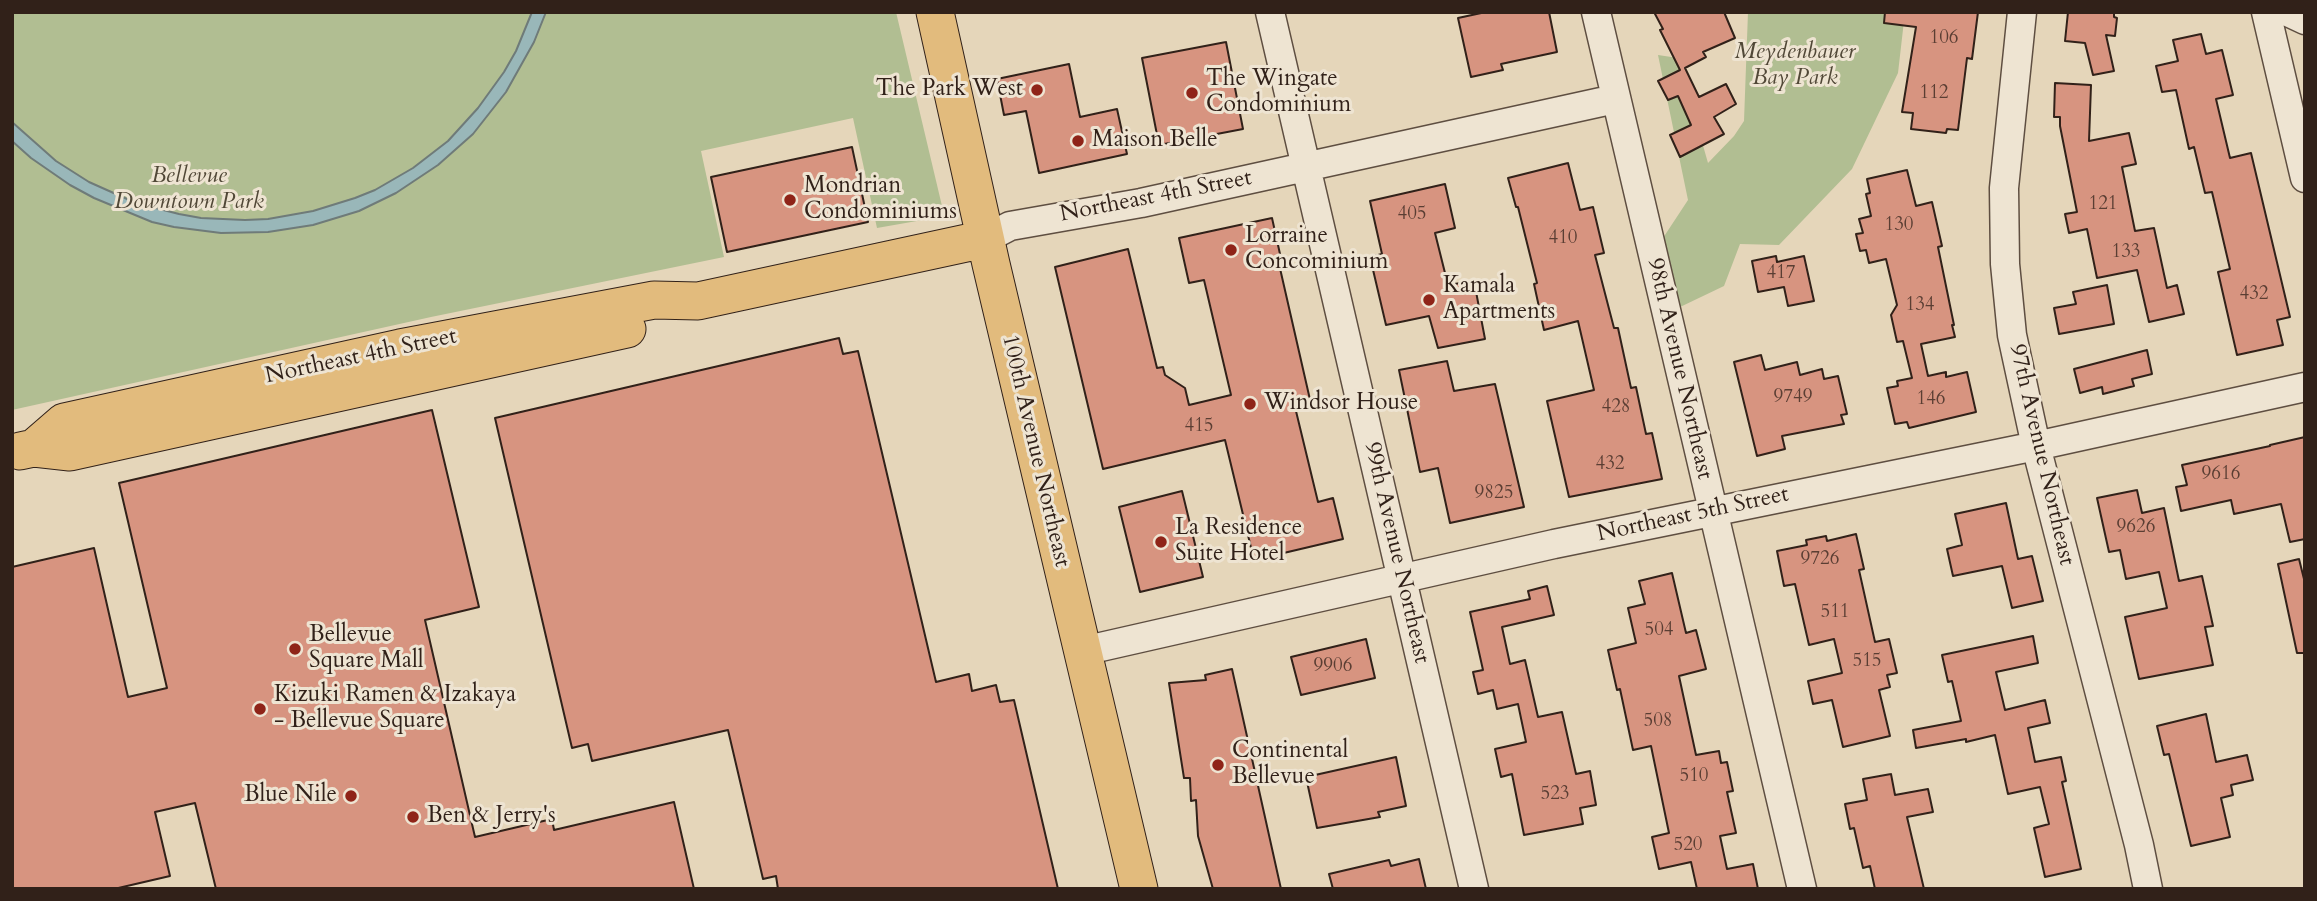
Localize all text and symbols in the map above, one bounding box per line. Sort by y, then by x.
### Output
house number: 106 [1929,28,1959,50]
park label: Meydenbauer Bay Park [1735,39,1855,93]
place label: The Wingate Condominium [1206,66,1351,120]
place label: The Park West [876,76,1023,104]
marker: The Park West [1029,82,1045,98]
house number: 112 [1919,83,1949,105]
marker: The Wingate Condominium [1184,85,1200,101]
place label: Maison Belle [1092,127,1218,155]
marker: Maison Belle [1070,133,1086,149]
park label: Bellevue Downtown Park [114,163,264,217]
street label: Northeast 4th Street [1058,165,1254,229]
place label: Mondrian Condominiums [804,173,957,227]
marker: Mondrian Condominiums [782,192,798,208]
house number: 121 [2088,194,2118,216]
house number: 405 [1397,204,1427,226]
house number: 130 [1884,215,1914,237]
place label: Lorraine Concominium [1245,223,1389,277]
house number: 410 [1548,228,1578,250]
marker: Lorraine Concominium [1223,242,1239,258]
house number: 133 [2111,242,2141,264]
street label: 98th Avenue Northeast [1640,256,1718,482]
house number: 417 [1766,263,1796,285]
place label: Kamala Apartments [1443,273,1555,327]
house number: 432 [2239,284,2269,306]
marker: Kamala Apartments [1421,292,1437,308]
house number: 134 [1905,295,1935,317]
street label: Northeast 4th Street [263,323,459,391]
street label: 100th Avenue Northeast [995,332,1075,570]
street label: 97th Avenue Northeast [2002,342,2080,568]
house number: 9749 [1774,387,1812,409]
house number: 146 [1916,389,1946,411]
place label: Windsor House [1264,390,1418,418]
marker: Windsor House [1242,396,1258,412]
house number: 428 [1601,397,1631,419]
house number: 415 [1184,416,1214,438]
street label: 99th Avenue Northeast [1357,440,1435,666]
house number: 432 [1595,454,1625,476]
house number: 9616 [2202,464,2240,486]
street label: Northeast 5th Street [1595,481,1791,549]
house number: 9825 [1475,483,1513,505]
place label: La Residence Suite Hotel [1175,515,1302,569]
house number: 9626 [2117,517,2155,539]
marker: La Residence Suite Hotel [1153,534,1169,550]
house number: 9726 [1801,549,1839,571]
house number: 511 [1820,602,1850,624]
house number: 504 [1644,620,1674,642]
place label: Bellevue Square Mall [309,622,424,676]
marker: Bellevue Square Mall [287,641,303,657]
house number: 515 [1852,651,1882,673]
house number: 9906 [1314,656,1352,678]
place label: Kizuki Ramen & Izakaya - Bellevue Square [274,682,516,736]
marker: Kizuki Ramen & Izakaya - Bellevue Square [252,701,268,717]
house number: 508 [1643,711,1673,733]
place label: Continental Bellevue [1232,738,1348,792]
marker: Continental Bellevue [1210,757,1226,773]
house number: 510 [1679,766,1709,788]
place label: Blue Nile [244,782,337,810]
house number: 523 [1540,784,1570,806]
marker: Blue Nile [343,788,359,804]
place label: Ben & Jerry's [427,803,556,831]
marker: Ben & Jerry's [405,809,421,825]
house number: 520 [1673,835,1703,857]

